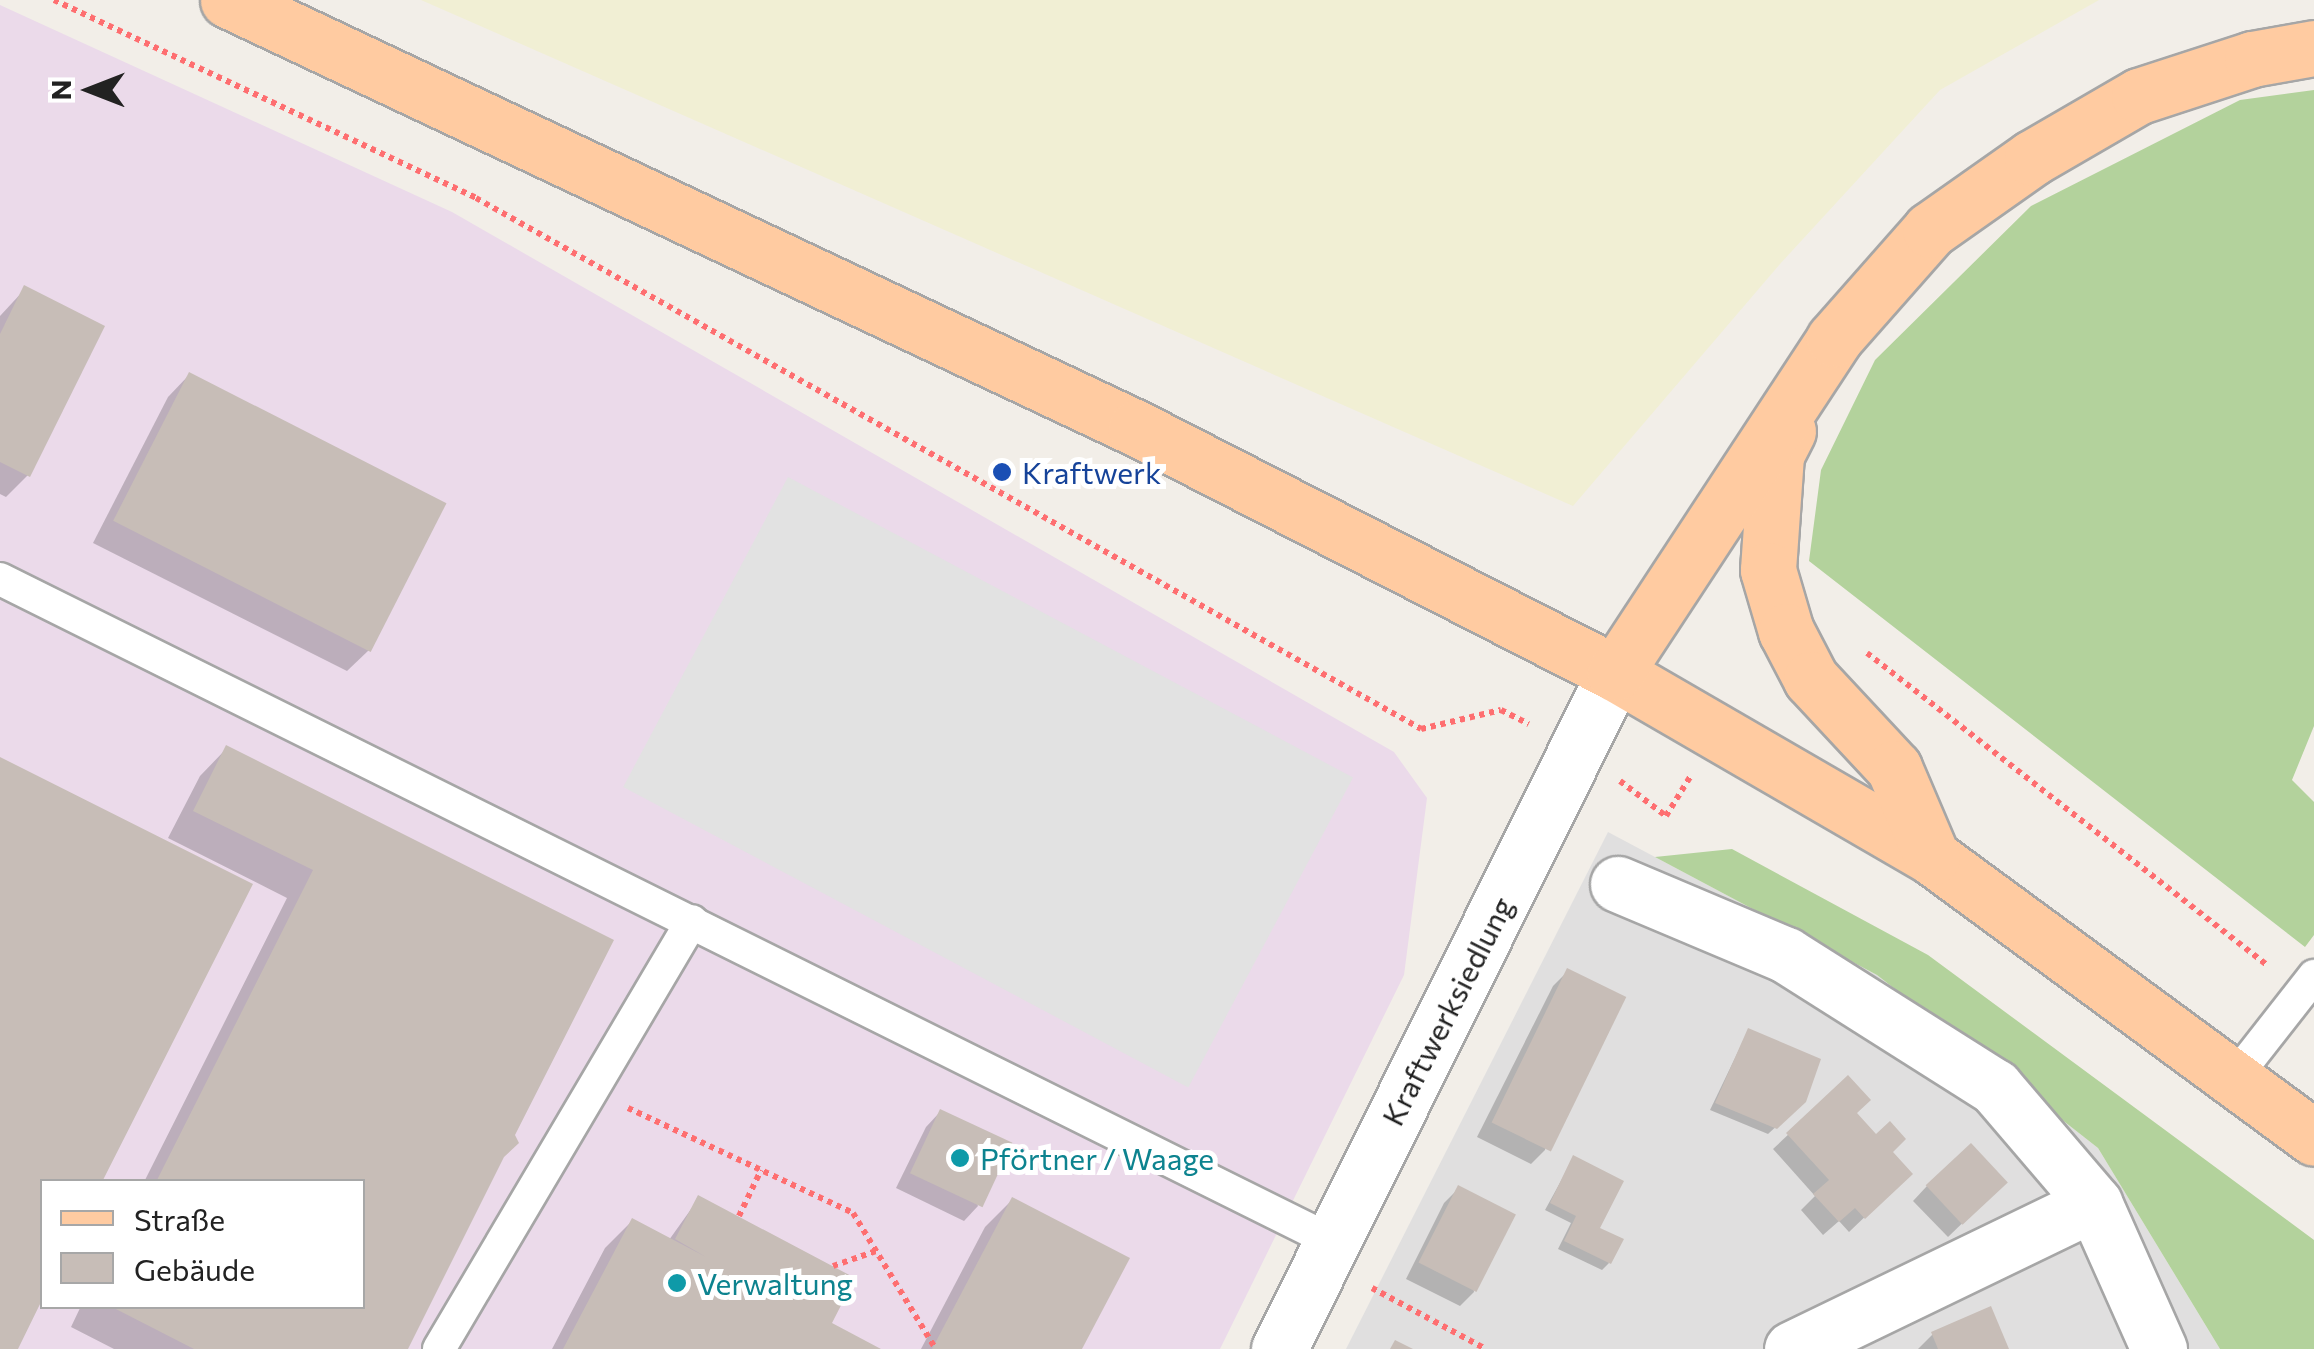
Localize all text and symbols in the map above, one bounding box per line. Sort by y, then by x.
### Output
north arrow [40,40,140,140]
text: N [43,80,77,101]
place label: Kraftwerk [1022,454,1161,490]
marker: Kraftwerk [991,461,1013,483]
street label: Kraftwerksiedlung [1374,891,1520,1131]
place label: Pförtner / Waage [980,1140,1214,1176]
marker: Pförtner / Waage [949,1147,971,1169]
legend [40,1179,365,1309]
text: Straße [134,1200,225,1237]
text: Gebäude [134,1250,255,1287]
place label: Verwaltung [697,1265,853,1301]
marker: Verwaltung [666,1272,688,1294]

